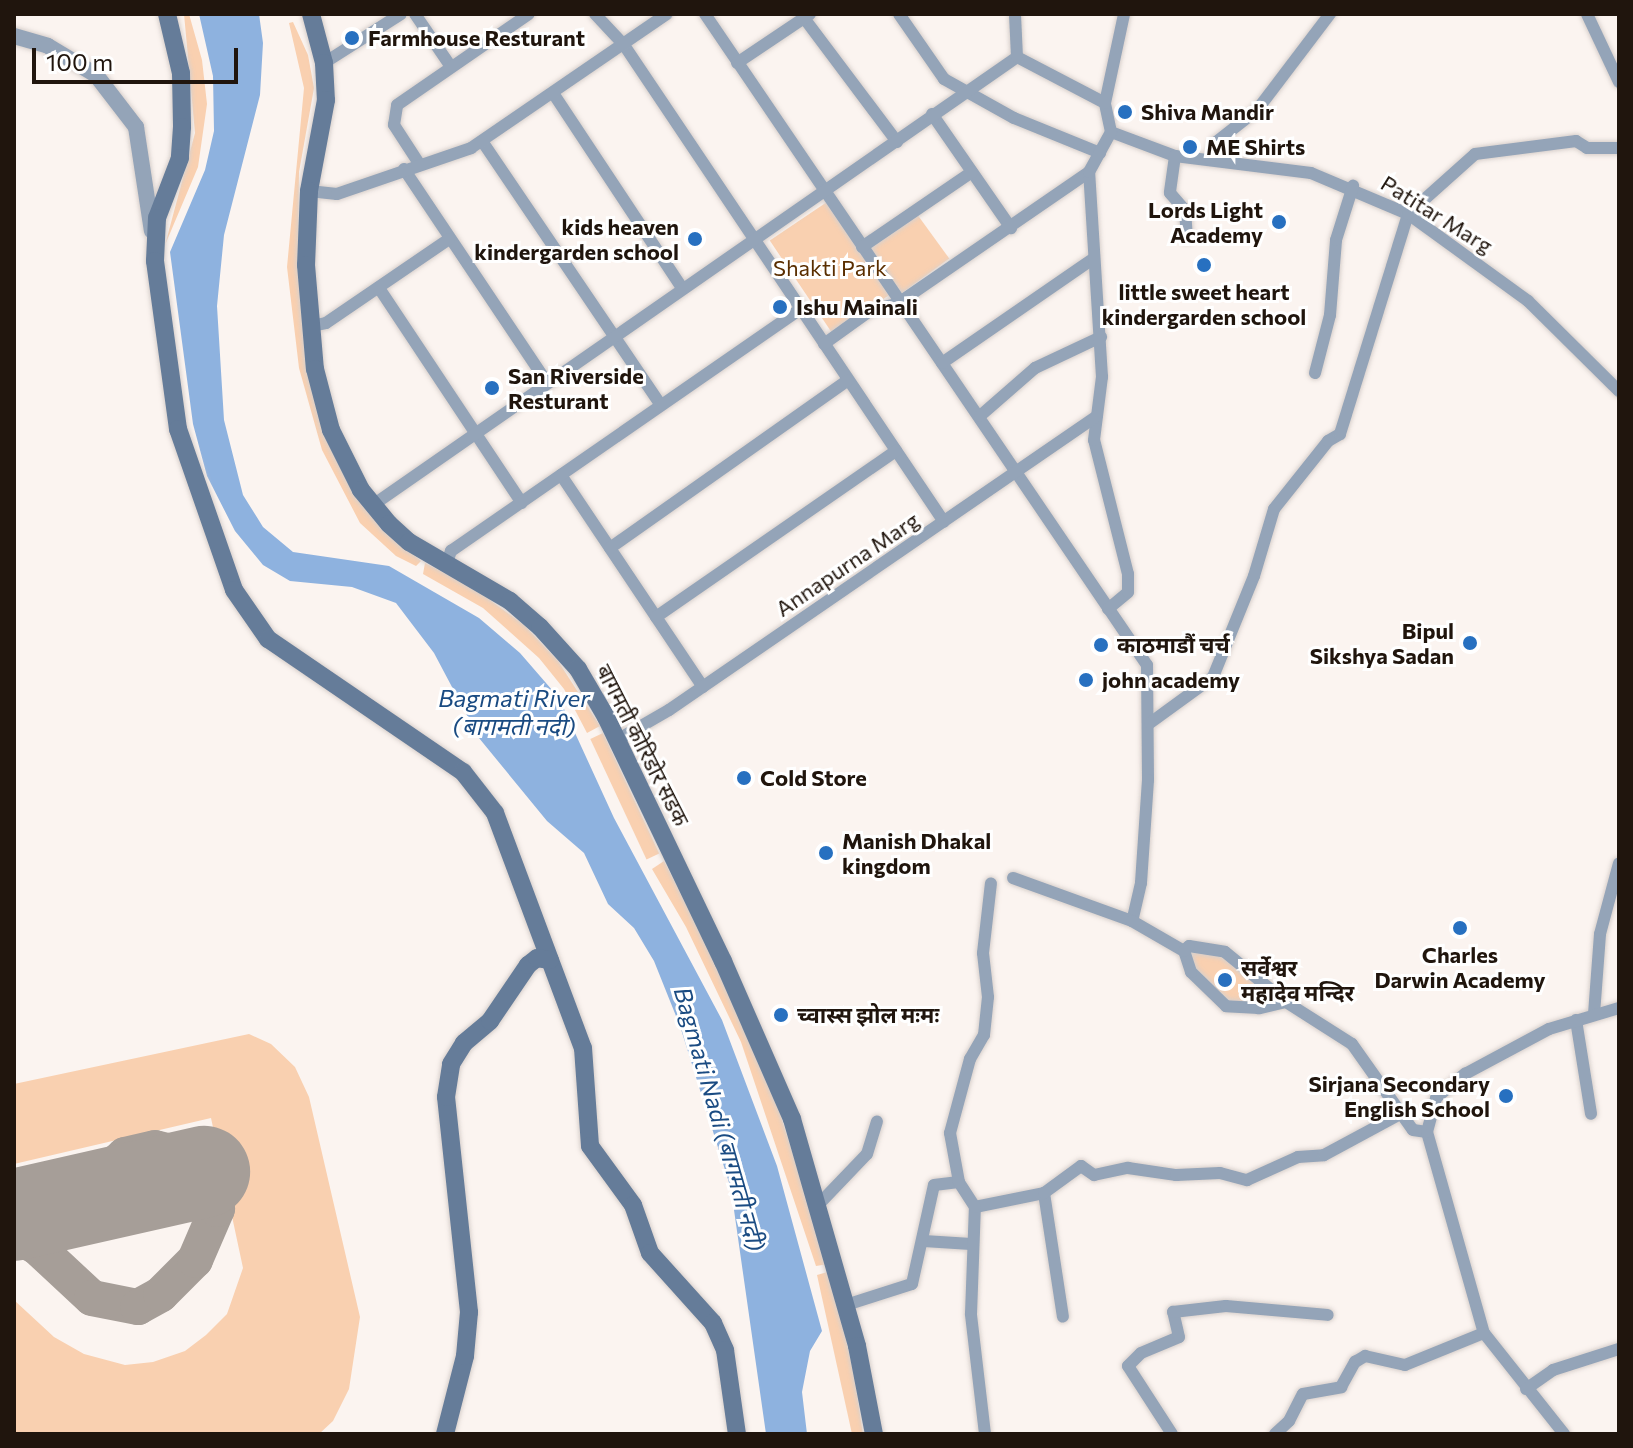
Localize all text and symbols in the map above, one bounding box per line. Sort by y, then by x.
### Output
place label: Farmhouse Resturant [368,25,585,51]
marker: Farmhouse Resturant [343,29,361,47]
scale bar [36,32,242,82]
text: 100 m [46,47,113,76]
place label: Shiva Mandir [1141,99,1274,125]
marker: Shiva Mandir [1116,103,1134,121]
place label: ME Shirts [1206,134,1305,160]
marker: ME Shirts [1181,138,1199,156]
street label: Patitar Marg [1376,169,1498,259]
place label: Lords Light Academy [1148,196,1263,248]
place label: kids heaven kindergarden school [474,213,679,264]
marker: Lords Light Academy [1270,213,1288,231]
marker: kids heaven kindergarden school [686,230,704,248]
park label: Shakti Park [773,255,887,281]
marker: little sweet heart kindergarden school [1195,256,1213,274]
place label: little sweet heart kindergarden school [1102,278,1306,330]
place label: Ishu Mainali [796,294,918,320]
marker: Ishu Mainali [771,298,789,316]
place label: San Riverside Resturant [508,362,644,414]
marker: San Riverside Resturant [483,379,501,397]
street label: Annapurna Marg [770,506,924,622]
place label: Bipul Sikshya Sadan [1310,617,1454,668]
place label: काठमाडौं चर्च [1117,632,1230,658]
marker: Bipul Sikshya Sadan [1461,634,1479,652]
marker: काठमाडौं चर्च [1092,636,1110,654]
street label: बागमती कोरिडोर सडक [591,660,695,830]
place label: john academy [1102,667,1240,693]
marker: john academy [1077,671,1095,689]
water label: Bagmati River (बागमती नदी) [438,684,590,740]
place label: Cold Store [760,765,867,791]
marker: Cold Store [735,769,753,787]
place label: Manish Dhakal kingdom [842,827,991,878]
marker: Manish Dhakal kingdom [817,844,835,862]
marker: Charles Darwin Academy [1451,919,1469,937]
place label: Charles Darwin Academy [1374,941,1546,992]
place label: सर्वेश्वर महादेव मन्दिर [1241,954,1354,1006]
marker: सर्वेश्वर महादेव मन्दिर [1216,971,1234,989]
water label: Bagmati Nadi (बागमती नदी) [668,984,772,1254]
place label: च्वास्स झोल मःमः [797,1002,939,1028]
marker: च्वास्स झोल मःमः [772,1006,790,1024]
place label: Sirjana Secondary English School [1308,1070,1490,1122]
marker: Sirjana Secondary English School [1497,1087,1515,1105]

